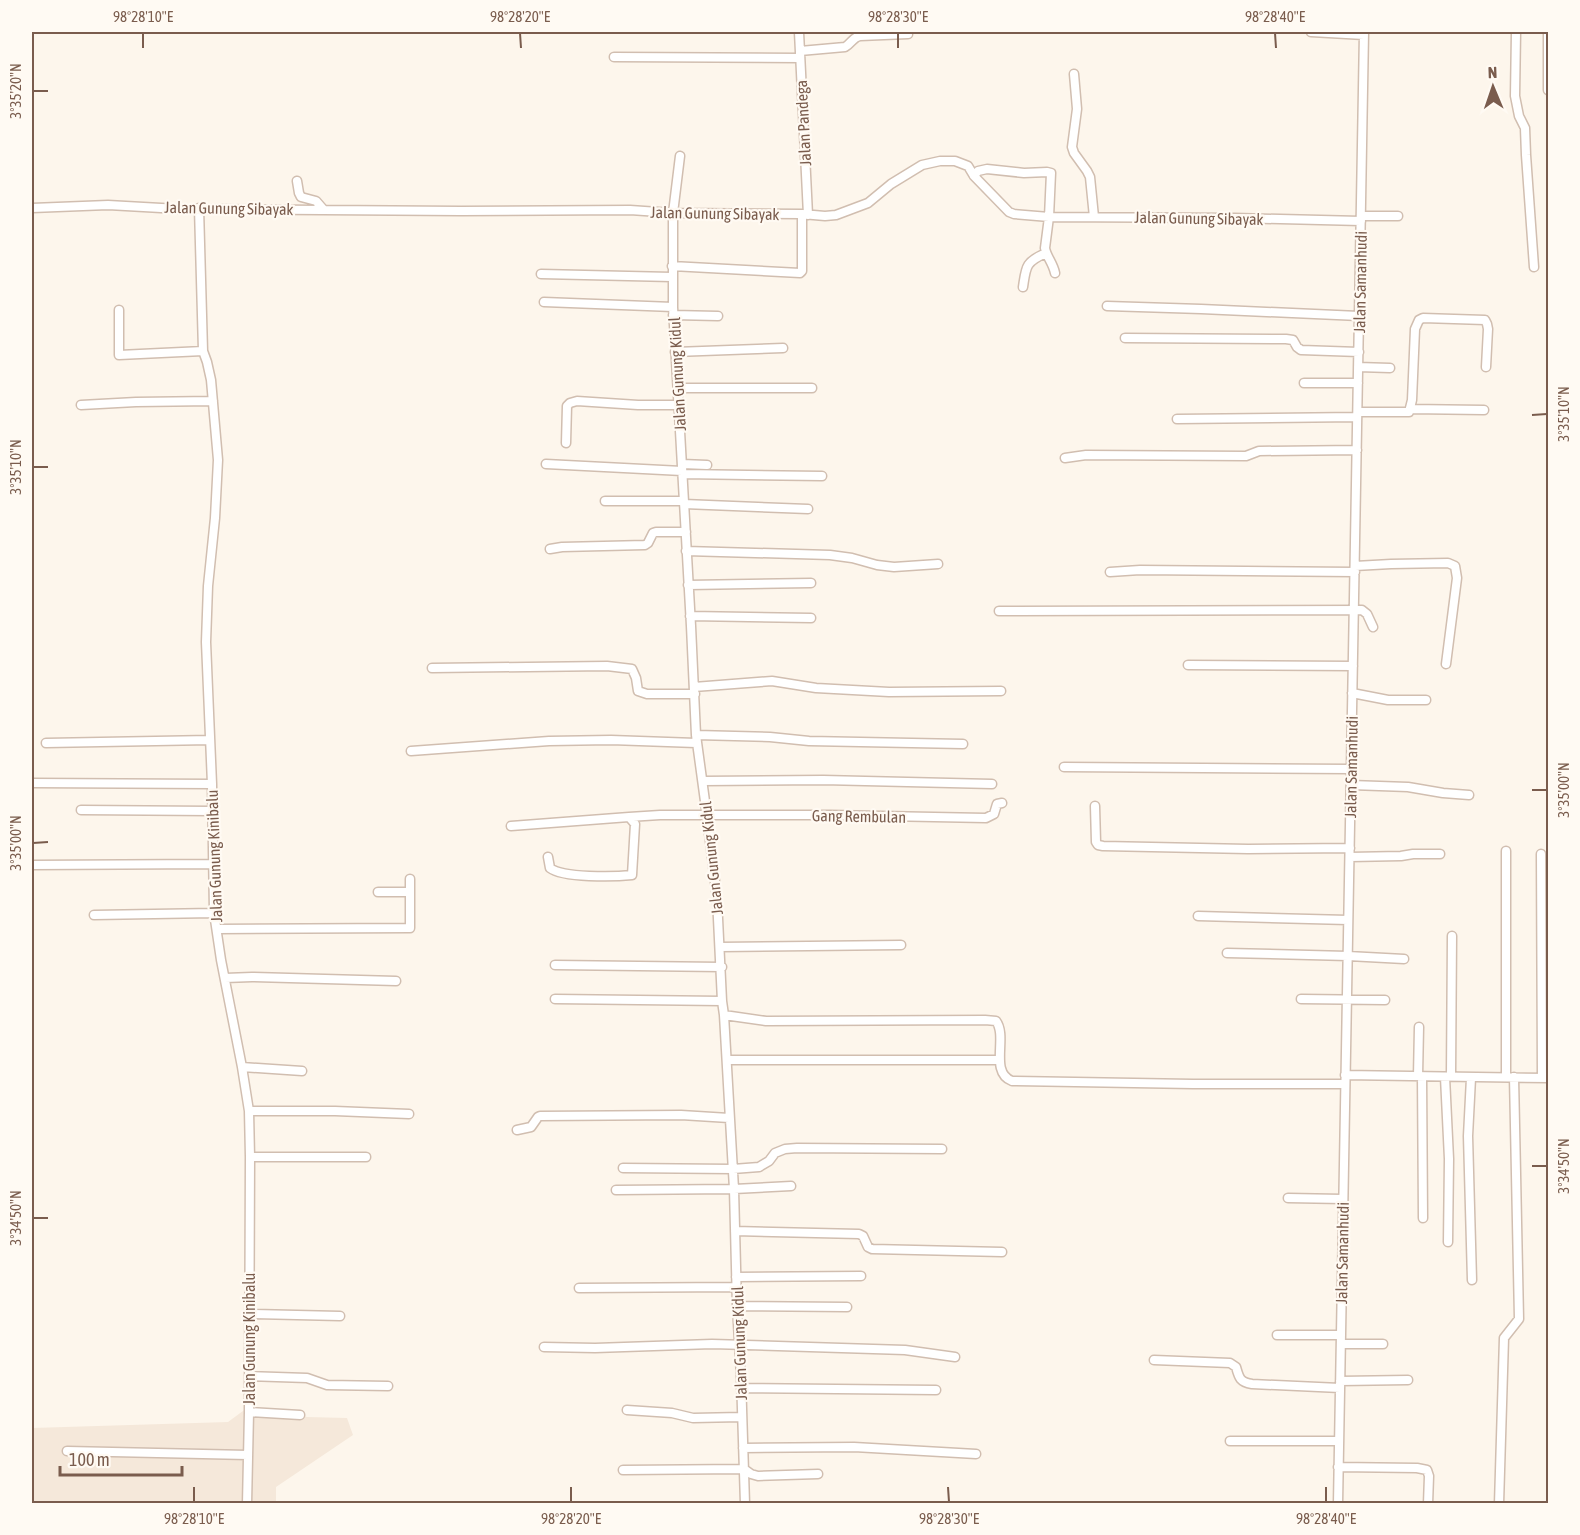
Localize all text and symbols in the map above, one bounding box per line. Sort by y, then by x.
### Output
text: 98°28'10"E [113,8,174,25]
text: 98°28'20"E [490,8,551,25]
text: 98°28'30"E [868,8,929,25]
text: 98°28'40"E [1245,8,1306,25]
north arrow [1463,57,1523,117]
text: 3°35'20"N [7,63,24,119]
text: N [1487,63,1498,81]
street label: Jalan Pandega [792,80,815,166]
street label: Jalan Gunung Sibayak [164,198,294,219]
street label: Jalan Gunung Sibayak [650,203,780,224]
street label: Jalan Gunung Sibayak [1134,208,1264,229]
street label: Jalan Samanhudi [1350,231,1370,333]
street label: Jalan Gunung Kidul [665,316,690,431]
text: 3°35'10"N [1555,386,1572,442]
text: 3°35'10"N [7,439,24,495]
street label: Jalan Samanhudi [1341,716,1361,818]
text: 3°35'00"N [1555,762,1572,818]
street label: Jalan Gunung Kinibalu [203,789,226,923]
street label: Jalan Gunung Kidul [696,800,727,916]
street label: Gang Rembulan [812,806,906,827]
text: 3°35'00"N [7,815,24,871]
text: 3°34'50"N [1555,1138,1572,1194]
text: 3°34'50"N [7,1190,24,1246]
street label: Jalan Samanhudi [1332,1202,1352,1304]
street label: Jalan Gunung Kinibalu [240,1273,259,1405]
street label: Jalan Gunung Kidul [728,1285,751,1400]
scale bar [60,1439,182,1477]
text: 100 m [69,1449,110,1470]
text: 98°28'10"E [164,1510,225,1527]
text: 98°28'20"E [541,1510,602,1527]
text: 98°28'30"E [919,1510,980,1527]
text: 98°28'40"E [1296,1510,1357,1527]

